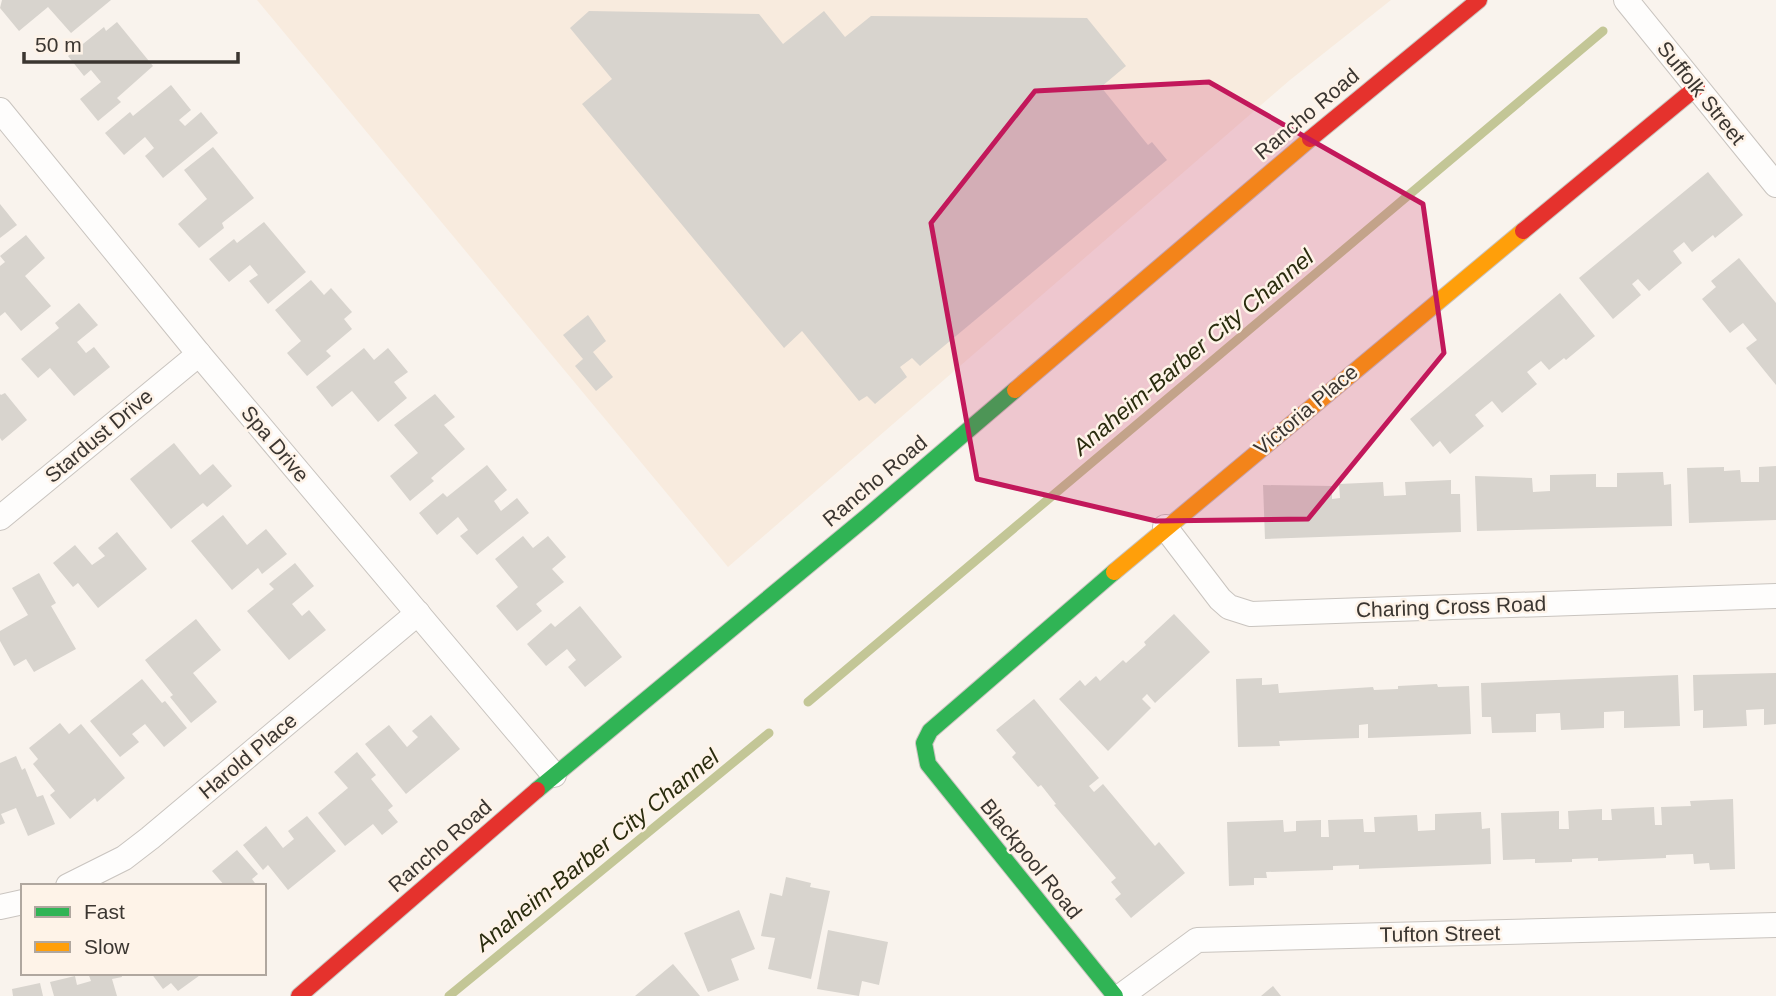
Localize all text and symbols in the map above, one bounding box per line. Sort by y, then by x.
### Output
scale bar [24,21,238,65]
text: 50 m [35,33,82,56]
street label: Suffolk Street [1653,37,1750,149]
street label: Rancho Road [1250,64,1363,164]
water label: Anaheim-Barber City Channel [1066,243,1319,461]
street label: Victoria Place [1249,360,1362,460]
street label: Stardust Drive [40,384,157,487]
street label: Spa Drive [237,401,314,486]
street label: Rancho Road [818,431,931,531]
street label: Charing Cross Road [1356,592,1546,621]
street label: Harold Place [194,708,301,803]
water label: Anaheim-Barber City Channel [469,743,725,958]
street label: Blackpool Road [976,794,1087,923]
street label: Rancho Road [384,795,496,896]
legend [21,884,266,975]
text: Fast [84,900,125,923]
street label: Tufton Street [1379,921,1501,946]
text: Slow [84,935,130,958]

